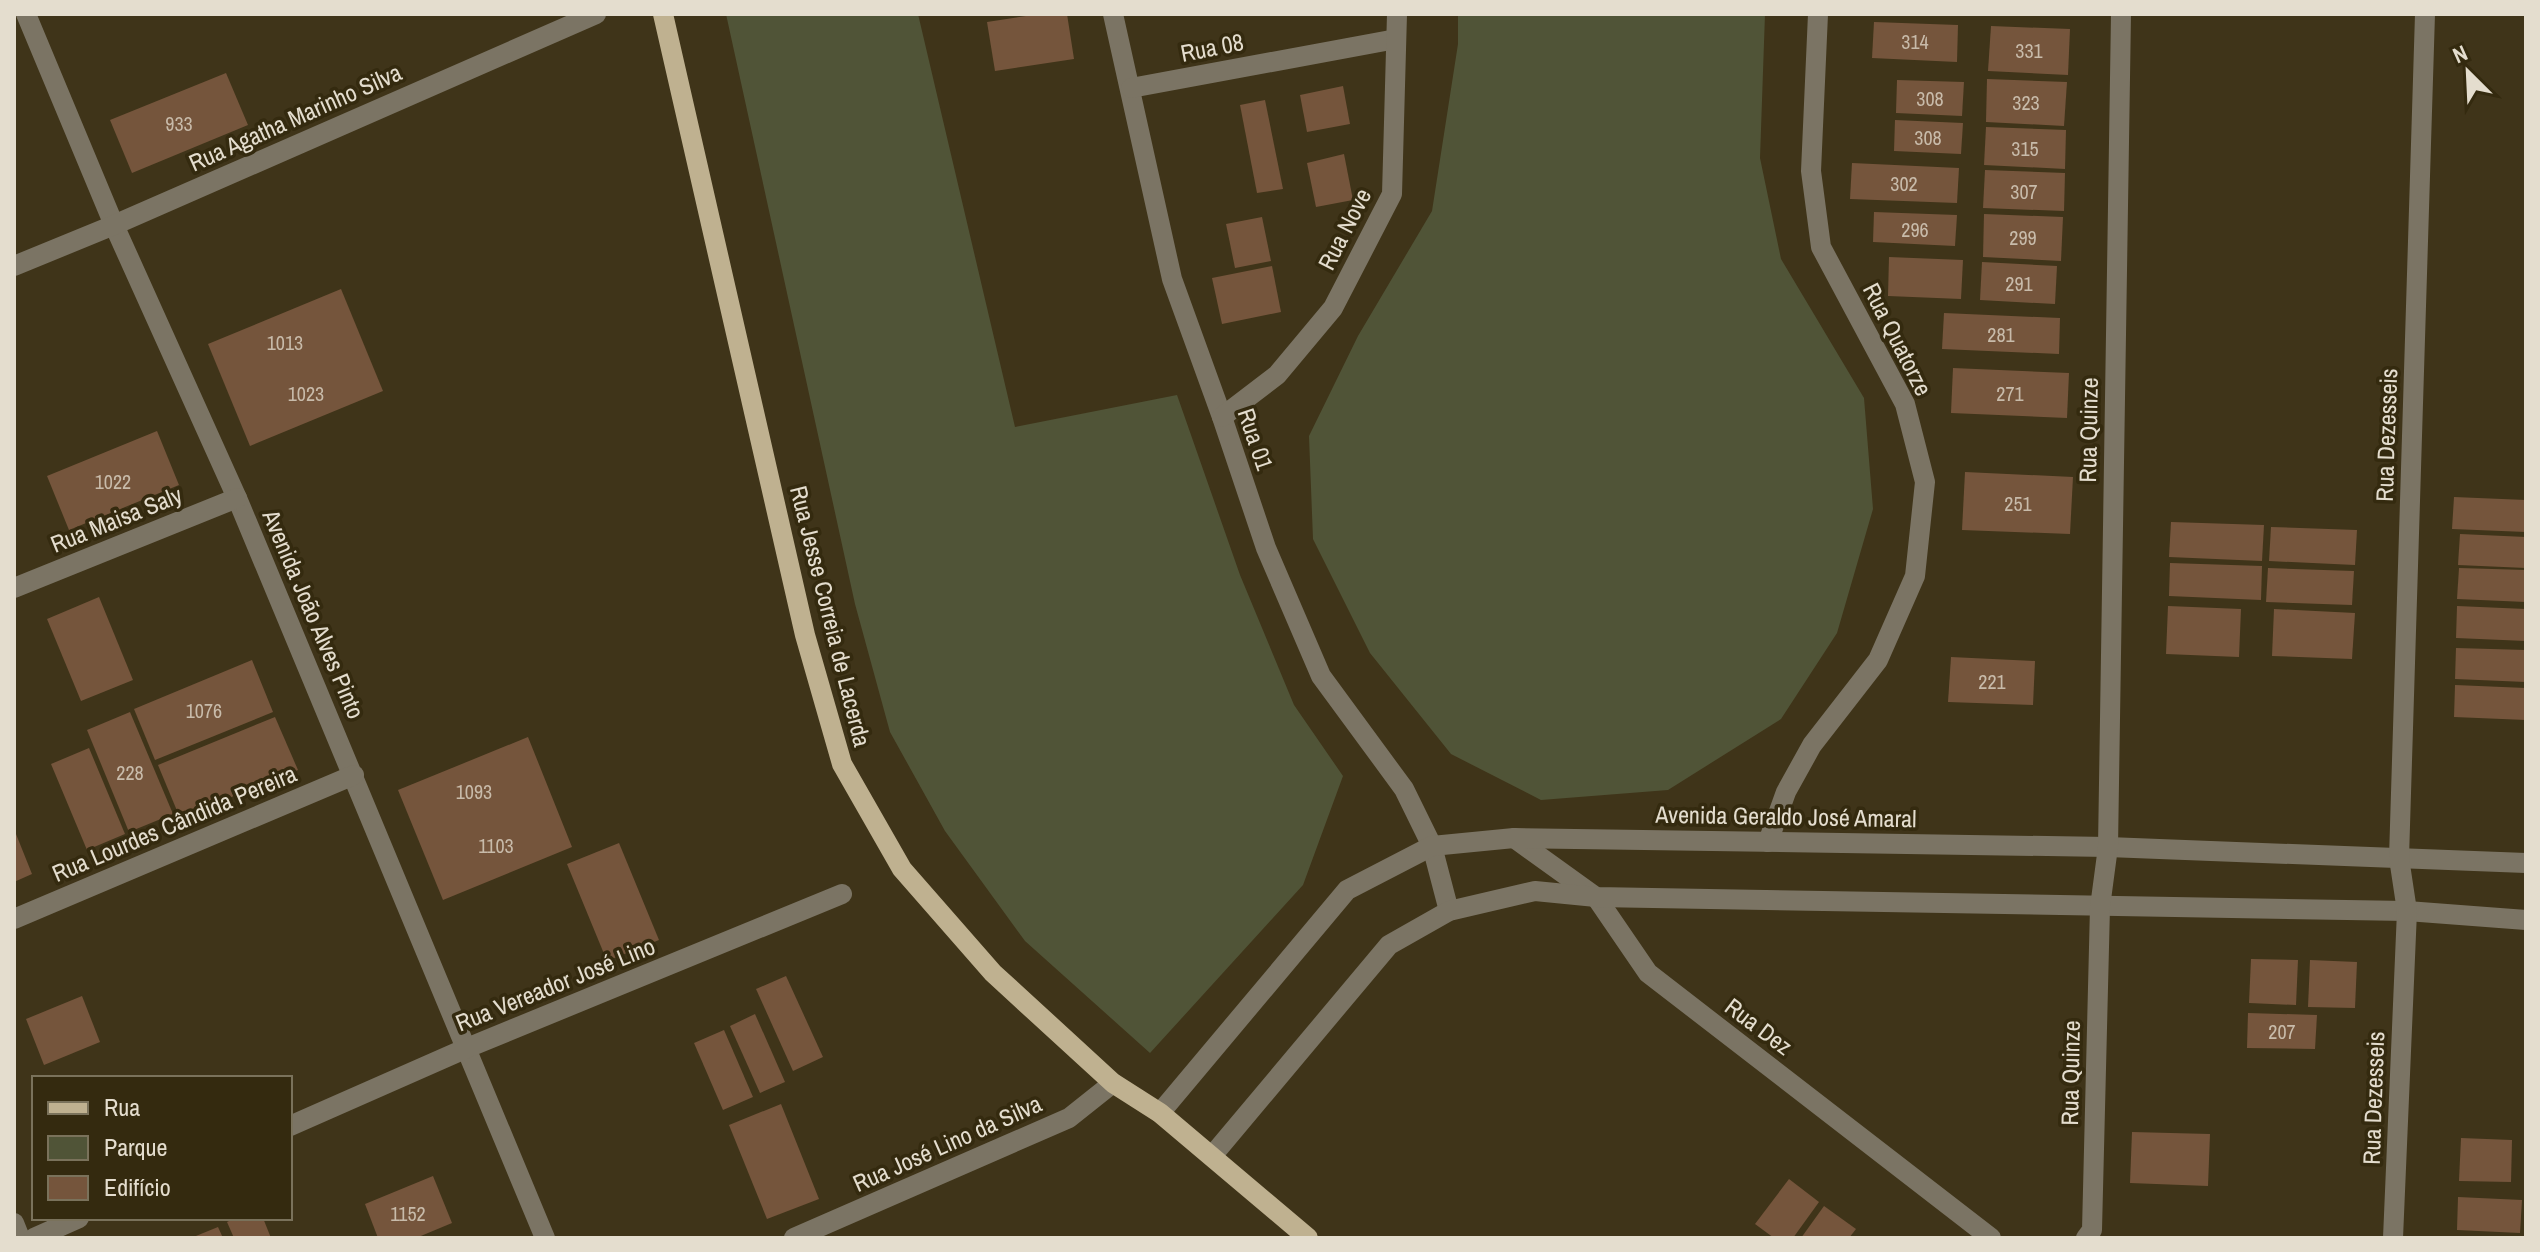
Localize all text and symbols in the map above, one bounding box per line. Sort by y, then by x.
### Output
street label: Rua 08 [1178,25,1246,69]
house number: 314 [1901,28,1929,55]
north arrow [2428,32,2508,112]
house number: 331 [2015,37,2043,64]
text: N [2448,37,2472,70]
street label: Rua Agatha Marinho Silva [184,56,406,178]
house number: 308 [1916,85,1944,112]
house number: 323 [2012,89,2040,116]
house number: 933 [165,110,193,137]
house number: 308 [1914,124,1942,151]
house number: 315 [2011,135,2039,162]
house number: 302 [1890,170,1918,197]
house number: 307 [2010,178,2038,205]
street label: Rua Nove [1310,183,1378,275]
house number: 296 [1901,216,1929,243]
house number: 299 [2009,224,2037,251]
house number: 291 [2005,270,2033,297]
street label: Rua Quatorze [1856,277,1940,401]
house number: 281 [1987,321,2015,348]
house number: 1013 [267,329,303,356]
street label: Rua Dezesseis [2368,368,2404,502]
street label: Rua Quinze [2071,377,2105,483]
house number: 1023 [288,380,324,407]
house number: 271 [1996,380,2024,407]
street label: Rua 01 [1231,404,1281,474]
house number: 1022 [95,468,131,495]
street label: Rua Maisa Saly [46,478,187,560]
street label: Rua Jesse Correia de Lacerda [783,482,879,750]
house number: 251 [2004,490,2032,517]
street label: Avenida João Alves Pinto [255,504,372,723]
house number: 221 [1978,668,2006,695]
house number: 1076 [186,697,222,724]
street label: Rua Lourdes Cândida Pereira [47,757,301,889]
house number: 228 [116,759,144,786]
house number: 1093 [456,778,492,805]
street label: Avenida Geraldo José Amaral [1654,798,1917,834]
house number: 1103 [478,832,514,859]
street label: Rua Vereador José Lino [451,929,659,1039]
street label: Rua Dez [1719,990,1799,1062]
house number: 207 [2268,1018,2296,1045]
street label: Rua Quinze [2053,1020,2087,1126]
street label: Rua Dezesseis [2355,1031,2391,1165]
legend [32,1076,292,1220]
street label: Rua José Lino da Silva [848,1087,1047,1199]
text: Rua [104,1091,140,1123]
text: Parque [104,1131,167,1163]
text: Edifício [104,1171,171,1203]
house number: 1152 [390,1200,426,1227]

